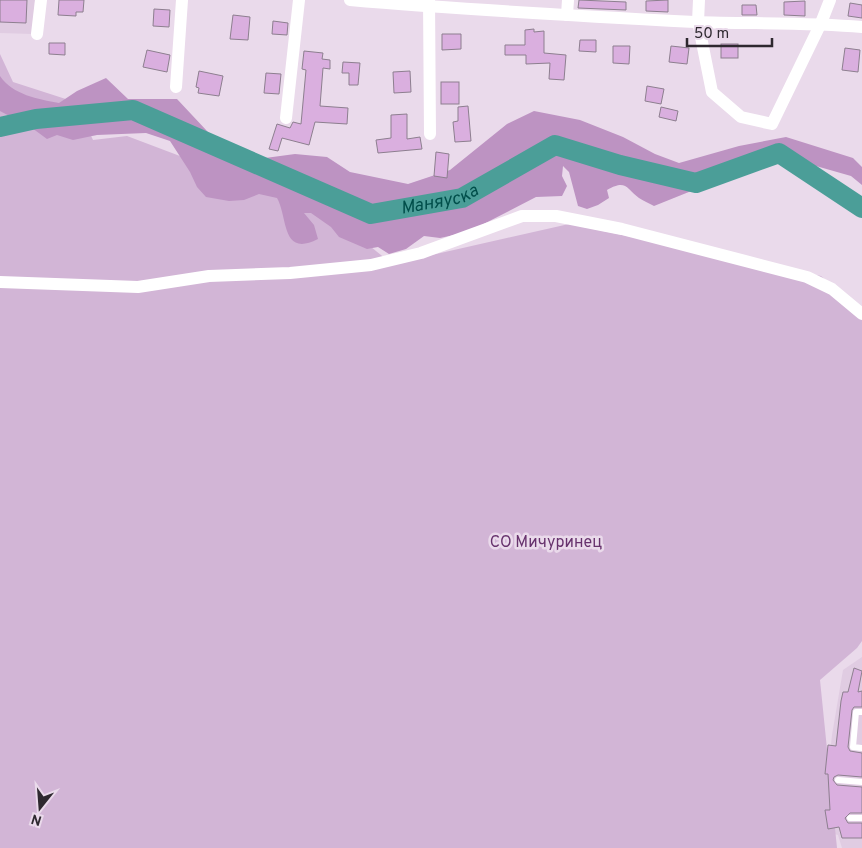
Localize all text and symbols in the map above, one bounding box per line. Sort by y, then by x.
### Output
scale bar [687,15,772,47]
text: 50 m [694,25,729,44]
water label: Маняуска [399,179,483,220]
park label: СО Мичуринец [490,533,602,553]
north arrow [15,783,65,833]
text: N [29,809,44,829]

